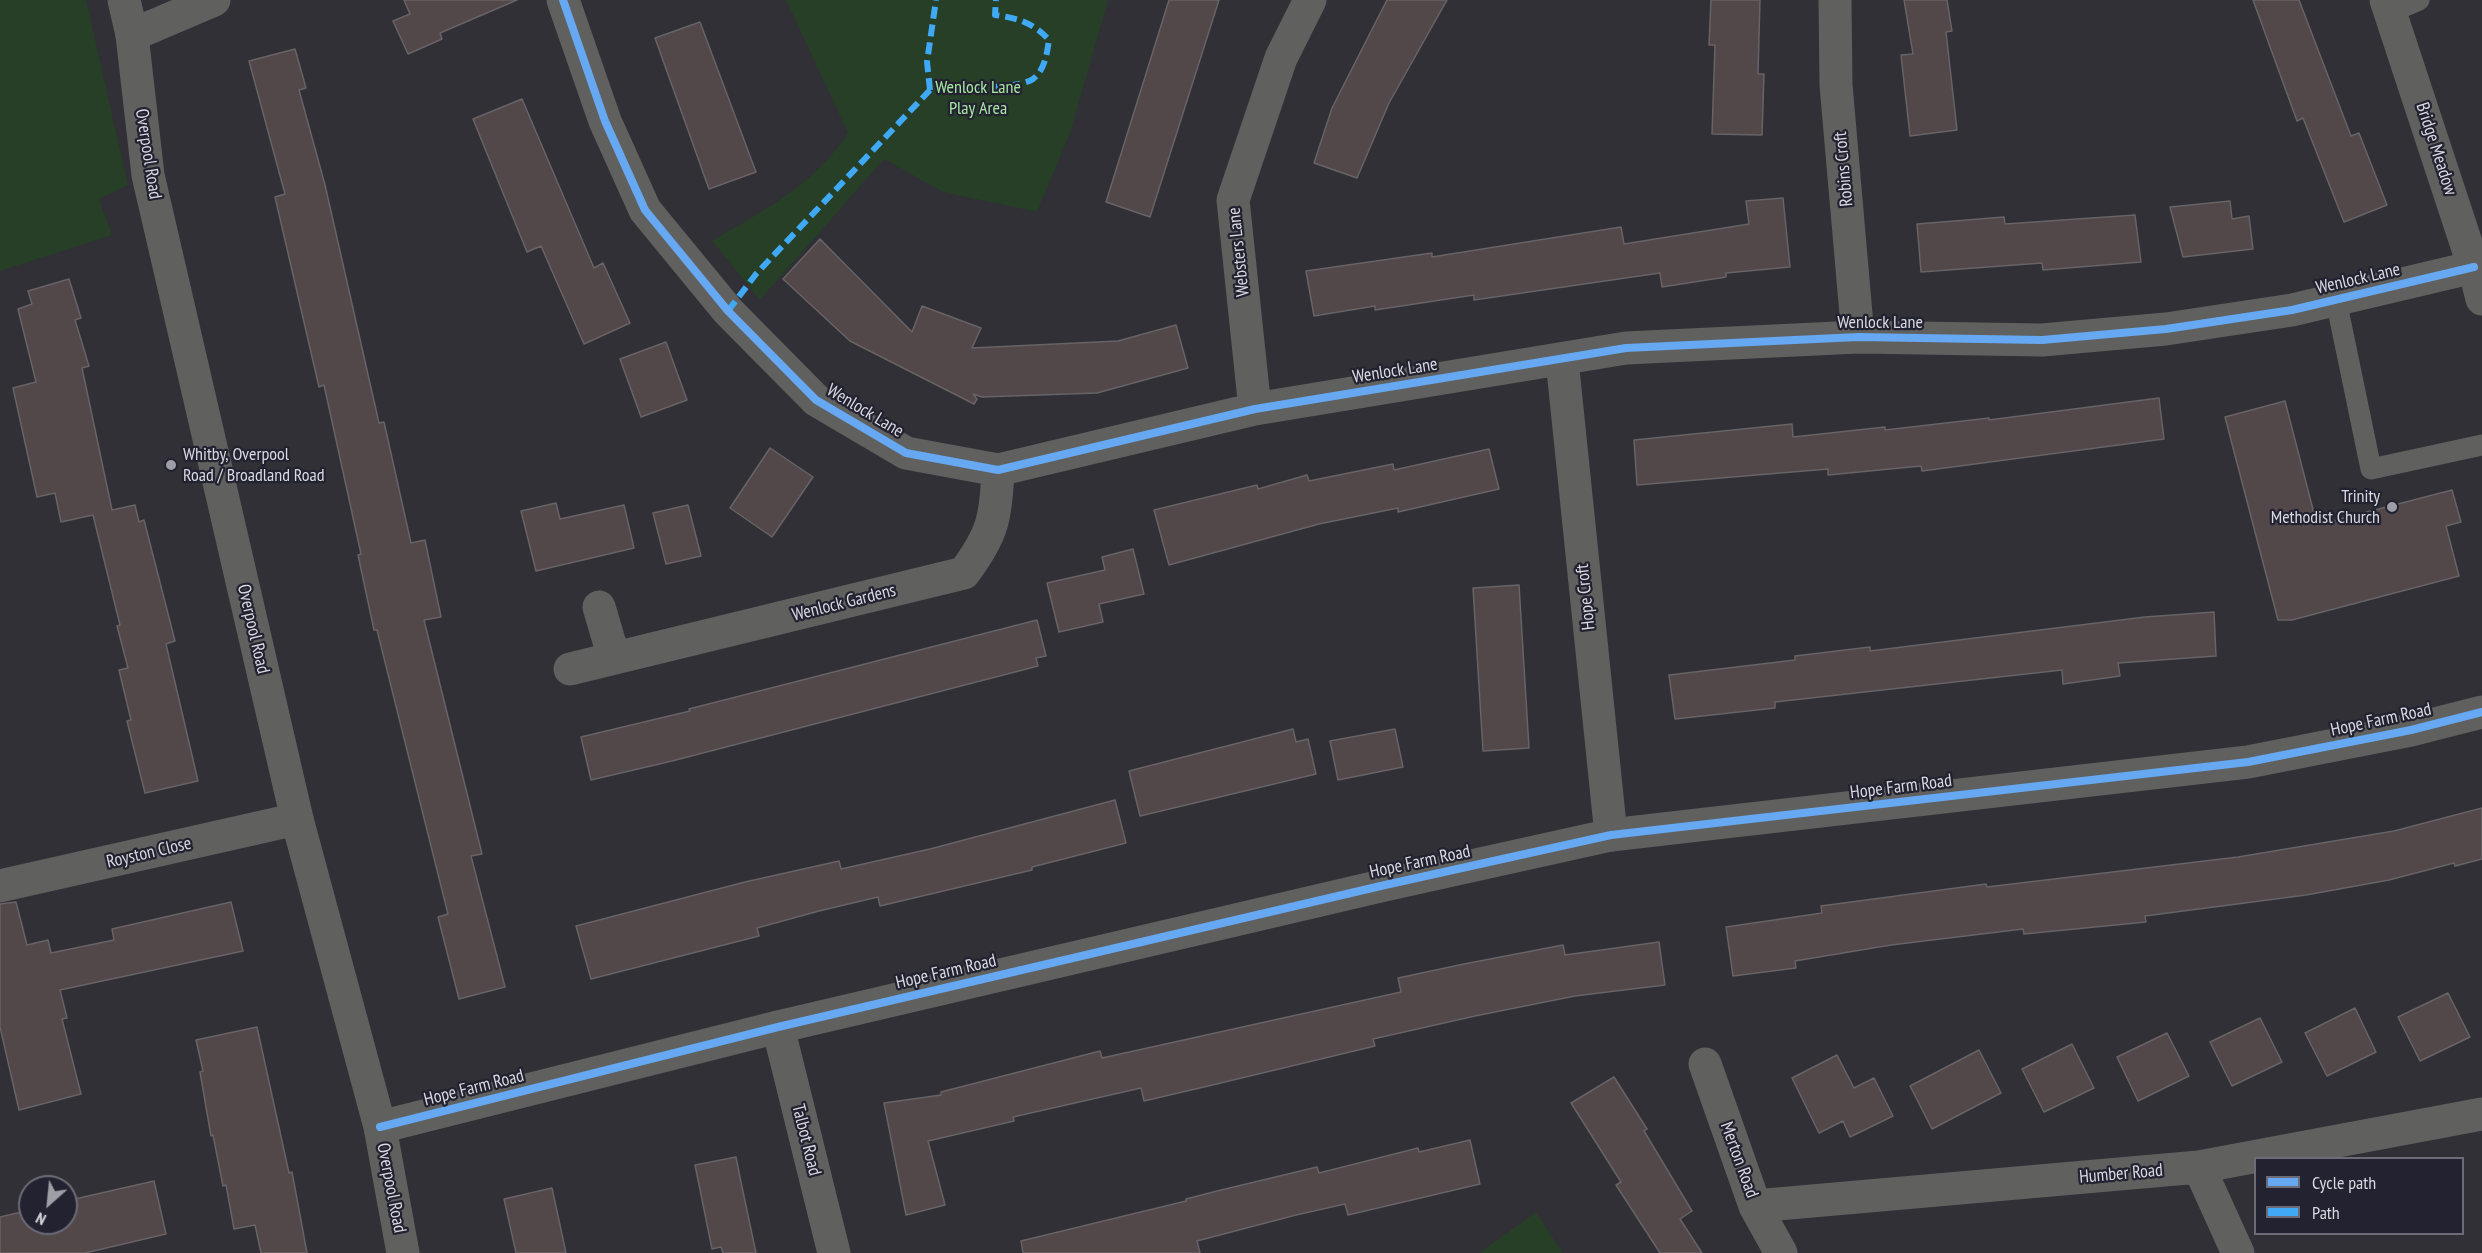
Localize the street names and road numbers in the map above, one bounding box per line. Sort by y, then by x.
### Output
street label: Bridge Meadow [2411,100,2461,198]
street label: Overpool Road [130,107,166,201]
street label: Robins Croft [1830,131,1858,207]
street label: Websters Lane [1224,206,1254,298]
street label: Wenlock Lane [2314,259,2402,299]
street label: Wenlock Lane [1837,312,1923,334]
street label: Wenlock Lane [1351,354,1439,388]
street label: Wenlock Lane [823,380,907,442]
street label: Hope Croft [1572,563,1600,631]
street label: Wenlock Gardens [790,580,898,626]
street label: Overpool Road [232,582,274,676]
street label: Hope Farm Road [2329,699,2433,741]
street label: Hope Farm Road [1849,770,1953,804]
street label: Royston Close [104,833,194,873]
street label: Hope Farm Road [1368,841,1472,883]
street label: Hope Farm Road [894,950,998,994]
street label: Hope Farm Road [422,1065,526,1111]
street label: Talbot Road [787,1102,825,1178]
street label: Merton Road [1715,1119,1763,1201]
street label: Overpool Road [372,1141,410,1235]
street label: Humber Road [2078,1160,2164,1188]

